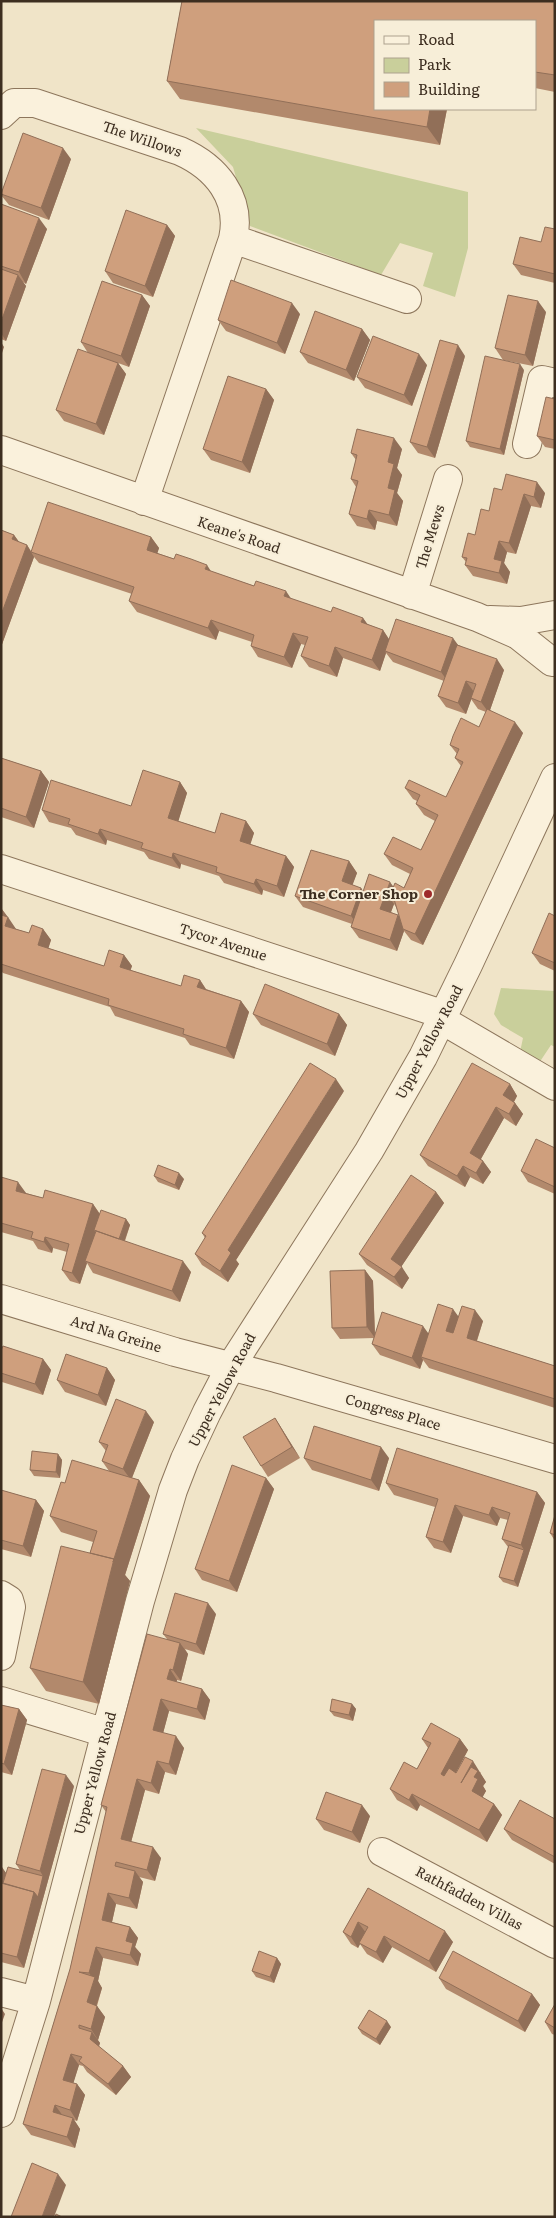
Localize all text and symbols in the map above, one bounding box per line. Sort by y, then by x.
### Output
legend [374,20,536,110]
text: Road [418,27,454,50]
text: Park [418,52,452,75]
text: Building [418,77,480,100]
street label: The Willows [100,115,185,161]
street label: The Mews [410,502,448,571]
street label: Keane's Road [195,510,284,558]
place label: The Corner Shop [300,883,418,903]
marker: The Corner Shop [422,888,434,900]
street label: Tycor Avenue [177,917,270,965]
street label: Upper Yellow Road [390,981,467,1102]
street label: Ard Na Greine [68,1310,164,1356]
street label: Upper Yellow Road [183,1329,260,1450]
street label: Congress Place [343,1388,443,1434]
street label: Upper Yellow Road [68,1709,120,1836]
street label: Rathfadden Villas [412,1860,527,1934]

